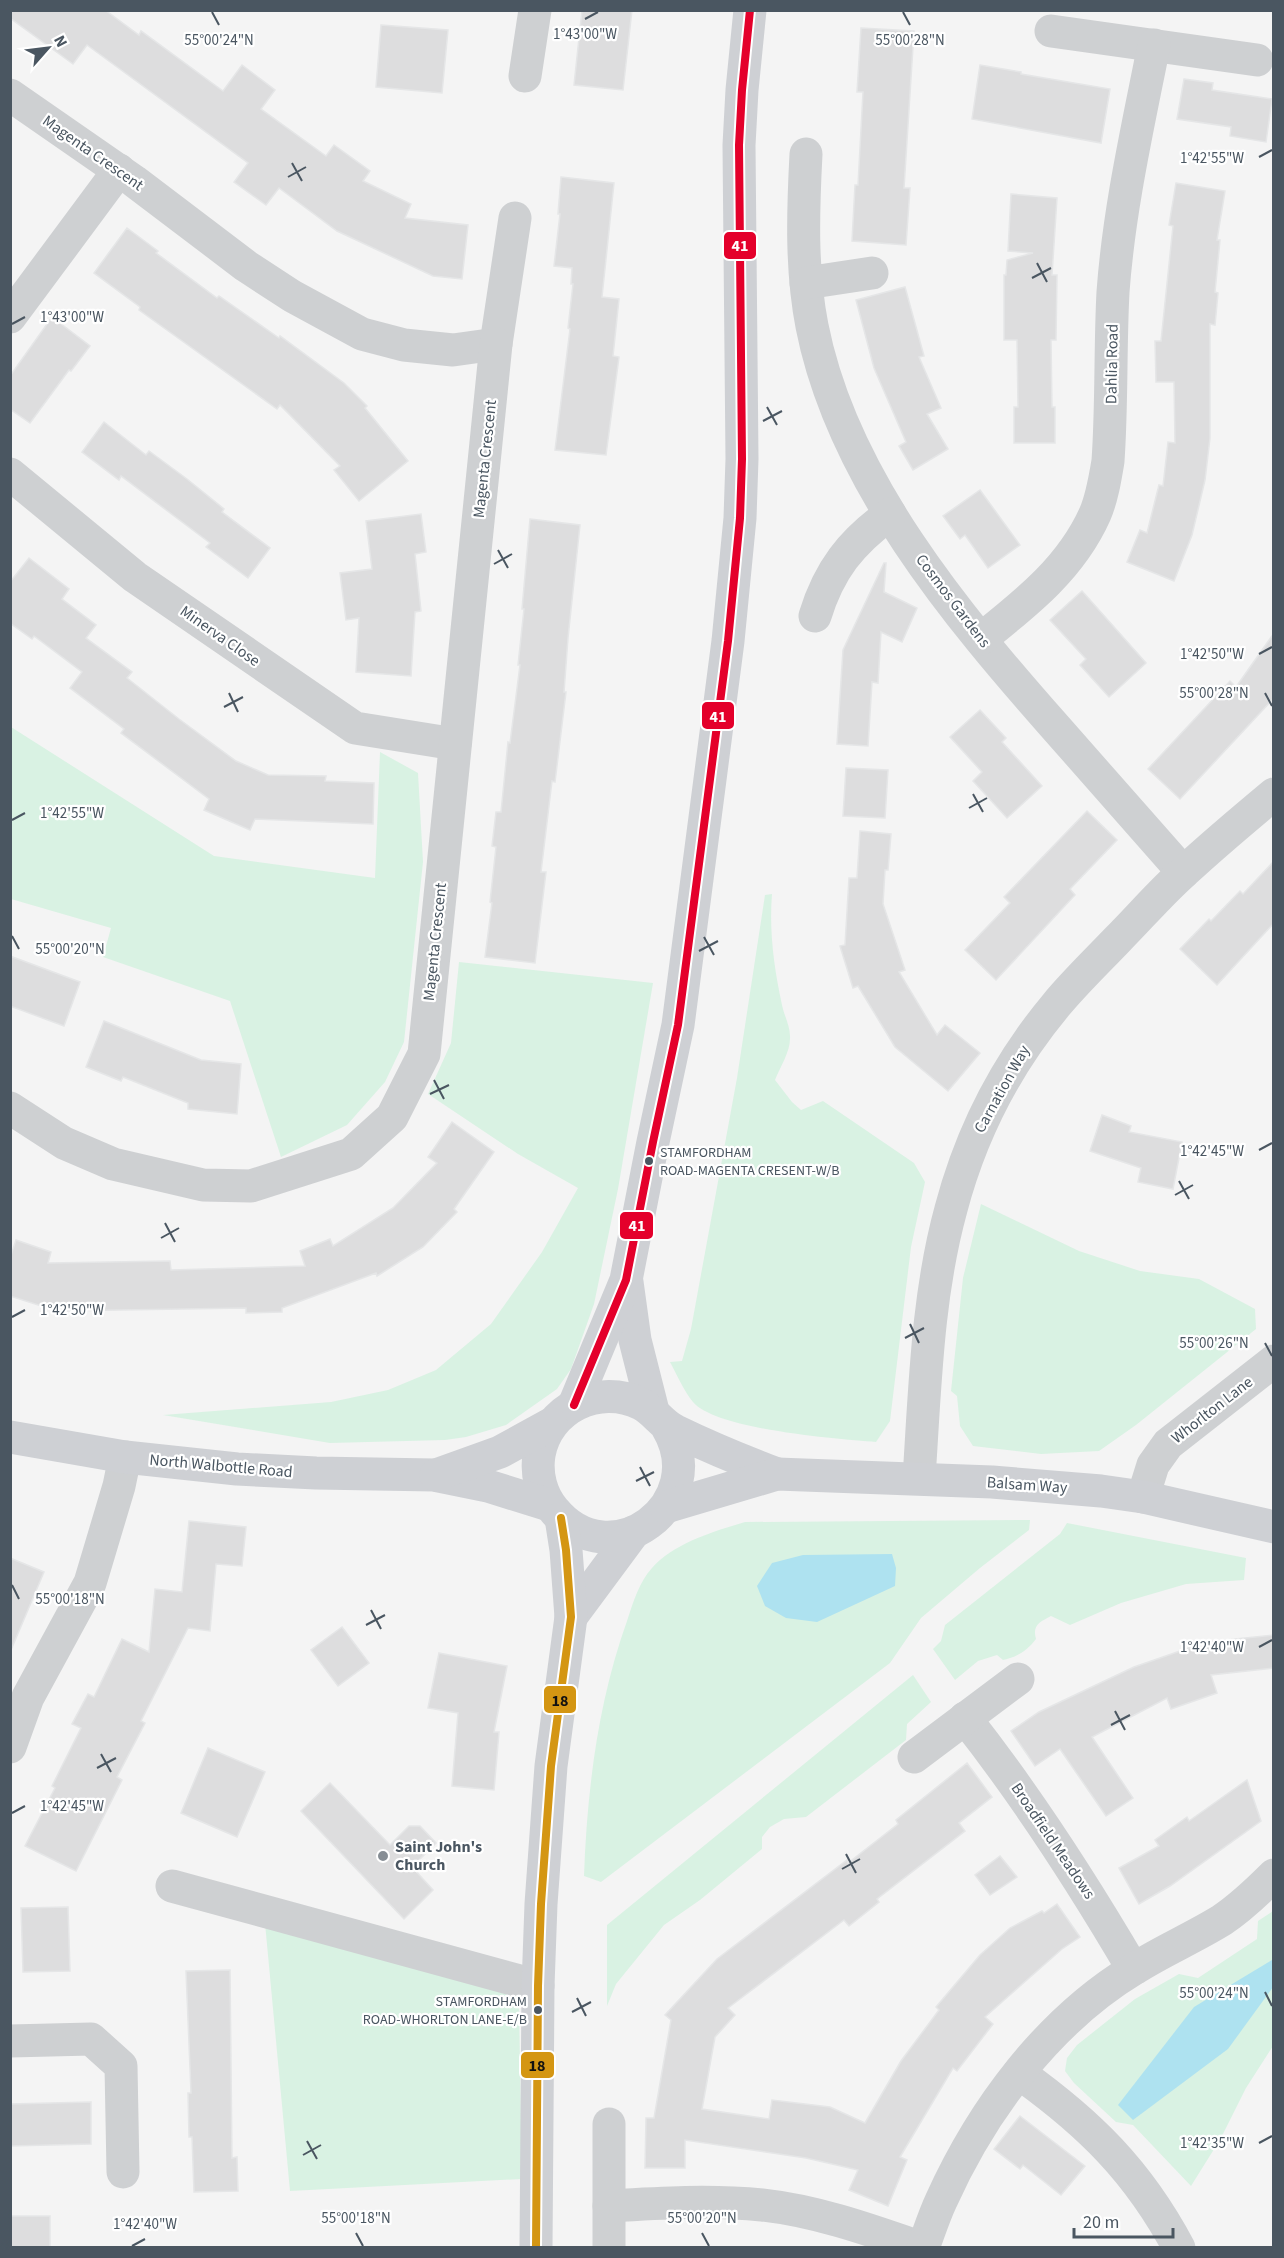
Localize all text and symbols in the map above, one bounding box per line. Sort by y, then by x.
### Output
north arrow [18,18,78,78]
text: 1°43'00"W [553,24,617,45]
text: 55°00'24"N [184,30,254,51]
text: 55°00'28"N [875,30,945,51]
text: N [48,32,73,51]
street label: Magenta Crescent [38,110,148,196]
text: 1°42'55"W [1180,148,1244,169]
line badge: 41 [723,231,757,260]
text: 41 [732,235,748,257]
text: 1°43'00"W [40,307,104,328]
street label: Dahlia Road [1100,324,1124,404]
street label: Magenta Crescent [468,398,502,519]
street label: Cosmos Gardens [911,550,996,653]
street label: Minerva Close [176,600,265,672]
text: 1°42'50"W [1180,644,1244,665]
text: 55°00'28"N [1179,683,1249,704]
line badge: 41 [701,701,735,730]
text: 41 [710,706,726,728]
text: 1°42'55"W [40,803,104,824]
street label: Magenta Crescent [418,881,452,1002]
text: 55°00'20"N [35,939,105,960]
street label: Carnation Way [969,1041,1035,1137]
text: 1°42'45"W [1180,1141,1244,1162]
place label: STAMFORDHAM ROAD-MAGENTA CRESENT-W/B [660,1143,839,1181]
marker: STAMFORDHAM ROAD-MAGENTA CRESENT-W/B [643,1155,655,1167]
line badge: 41 [619,1211,654,1240]
text: 41 [629,1215,645,1237]
text: 1°42'50"W [40,1300,104,1321]
text: 55°00'26"N [1179,1333,1249,1354]
street label: Whorlton Lane [1167,1371,1257,1449]
street label: North Walbottle Road [148,1449,294,1483]
street label: Balsam Way [986,1471,1069,1499]
text: 55°00'18"N [35,1589,105,1610]
text: 1°42'40"W [1180,1637,1244,1658]
line badge: 18 [543,1685,577,1714]
text: 18 [552,1690,568,1712]
street label: Broadfield Meadows [1006,1778,1100,1904]
text: 1°42'45"W [40,1796,104,1817]
place label: Saint John's Church [395,1836,482,1876]
marker: Saint John's Church [376,1849,390,1863]
text: 55°00'24"N [1179,1983,1249,2004]
place label: STAMFORDHAM ROAD-WHORLTON LANE-E/B [363,1992,527,2030]
marker: STAMFORDHAM ROAD-WHORLTON LANE-E/B [532,2004,544,2016]
line badge: 18 [520,2051,555,2079]
text: 18 [529,2055,545,2077]
text: 1°42'35"W [1180,2133,1244,2154]
scale bar [1074,2201,1173,2239]
text: 55°00'18"N [321,2208,391,2229]
text: 55°00'20"N [667,2208,737,2229]
text: 20 m [1083,2210,1119,2235]
text: 1°42'40"W [113,2214,177,2235]

